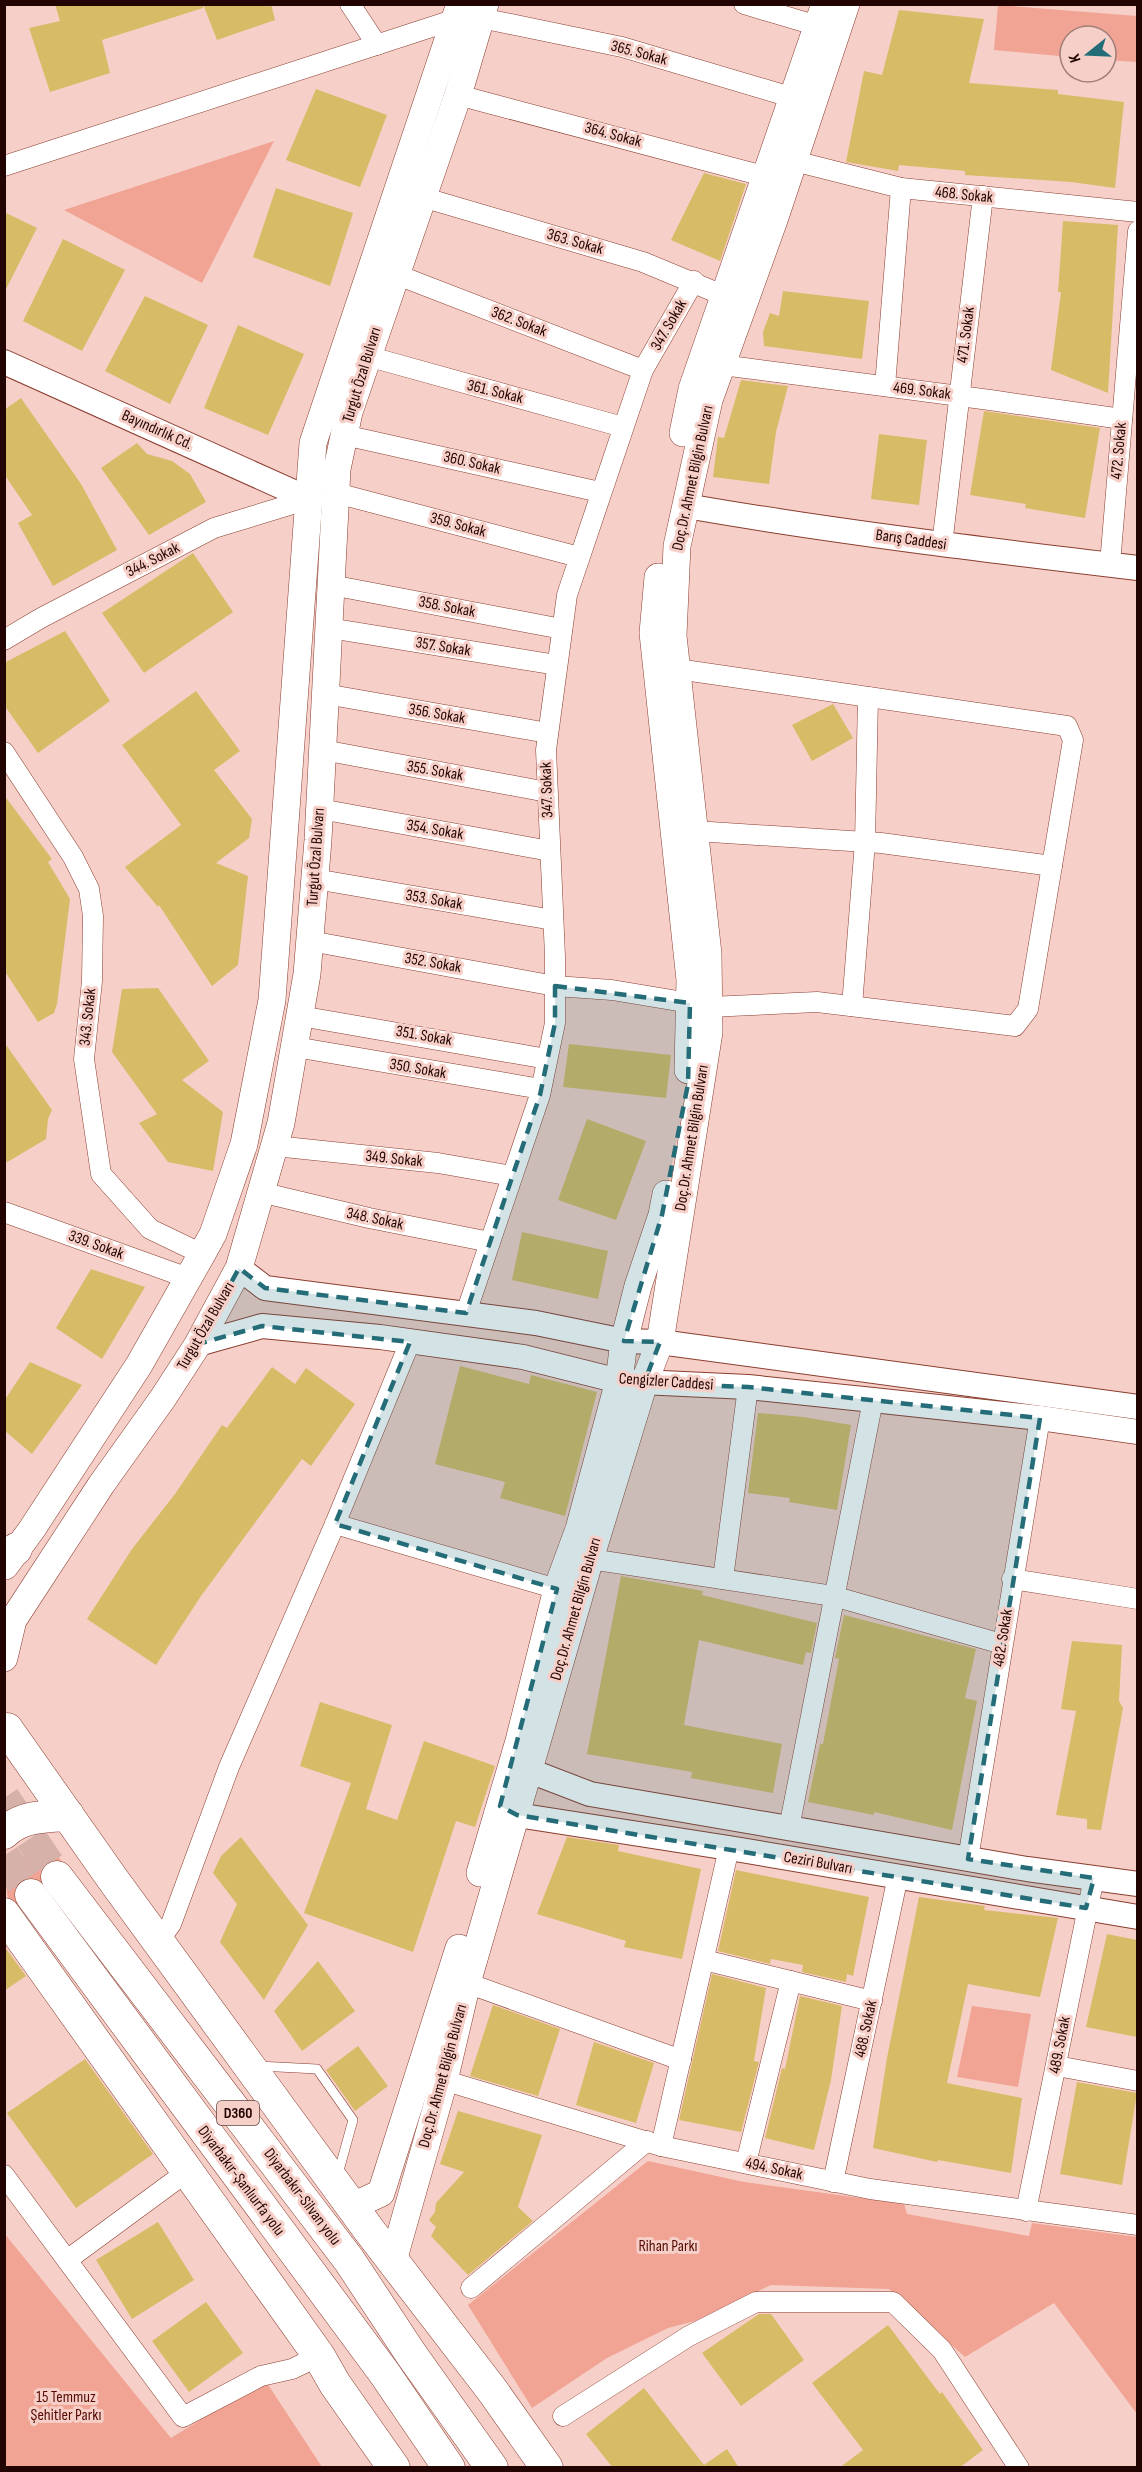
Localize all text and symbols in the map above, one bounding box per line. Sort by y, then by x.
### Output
north arrow [1058,24,1118,84]
street label: 365. Sokak [609,36,669,70]
text: K [1065,51,1085,65]
street label: 364. Sokak [582,118,644,152]
street label: 468. Sokak [934,183,994,207]
street label: 363. Sokak [545,225,605,259]
street label: 347. Sokak [647,296,691,354]
street label: 362. Sokak [489,303,549,341]
street label: 471. Sokak [953,306,979,364]
street label: Turgut Özal Bulvarı [339,325,385,425]
street label: 361. Sokak [465,376,525,408]
street label: 469. Sokak [892,378,952,404]
street label: Doç.Dr. Ahmet Bilgin Bulvarı [668,404,718,552]
street label: Bayındırlık Cd. [119,406,195,454]
street label: 472. Sokak [1107,422,1131,480]
street label: 360. Sokak [442,447,502,479]
street label: 359. Sokak [428,508,488,542]
street label: Barış Caddesi [874,526,948,554]
street label: 344. Sokak [123,538,183,582]
street label: 358. Sokak [417,592,477,622]
street label: 357. Sokak [414,633,472,661]
street label: 356. Sokak [407,700,467,728]
street label: 355. Sokak [405,757,465,785]
street label: 347. Sokak [537,762,557,818]
street label: Turgut Özal Bulvarı [303,807,329,907]
street label: 354. Sokak [405,816,465,844]
street label: 353. Sokak [404,886,464,914]
street label: 352. Sokak [403,949,463,977]
street label: 343. Sokak [76,987,100,1047]
street label: 351. Sokak [394,1022,454,1050]
street label: 350. Sokak [388,1055,448,1083]
street label: Doç.Dr. Ahmet Bilgin Bulvarı [671,1064,713,1212]
street label: 349. Sokak [364,1147,424,1171]
street label: 348. Sokak [345,1204,405,1234]
street label: 339. Sokak [66,1226,126,1264]
street label: Turgut Özal Bulvarı [173,1279,239,1373]
street label: Cengizler Caddesi [618,1369,714,1395]
street label: Doç.Dr. Ahmet Bilgin Bulvarı [547,1535,605,1683]
street label: 482. Sokak [989,1608,1017,1668]
street label: Ceziri Bulvarı [782,1848,854,1878]
street label: 488. Sokak [851,1999,881,2059]
street label: Doç.Dr. Ahmet Bilgin Bulvarı [415,2002,471,2150]
street label: 489. Sokak [1045,2015,1075,2075]
road number: D360 [217,2101,259,2125]
street label: Diyarbakır-Şanlıurfa yolu [194,2122,288,2240]
street label: Diyarbakır-Silvan yolu [259,2145,345,2249]
street label: 494. Sokak [744,2154,804,2184]
park label: Rihan Parkı [638,2237,698,2256]
park label: 15 Temmuz Şehitler Parkı [31,2388,101,2425]

